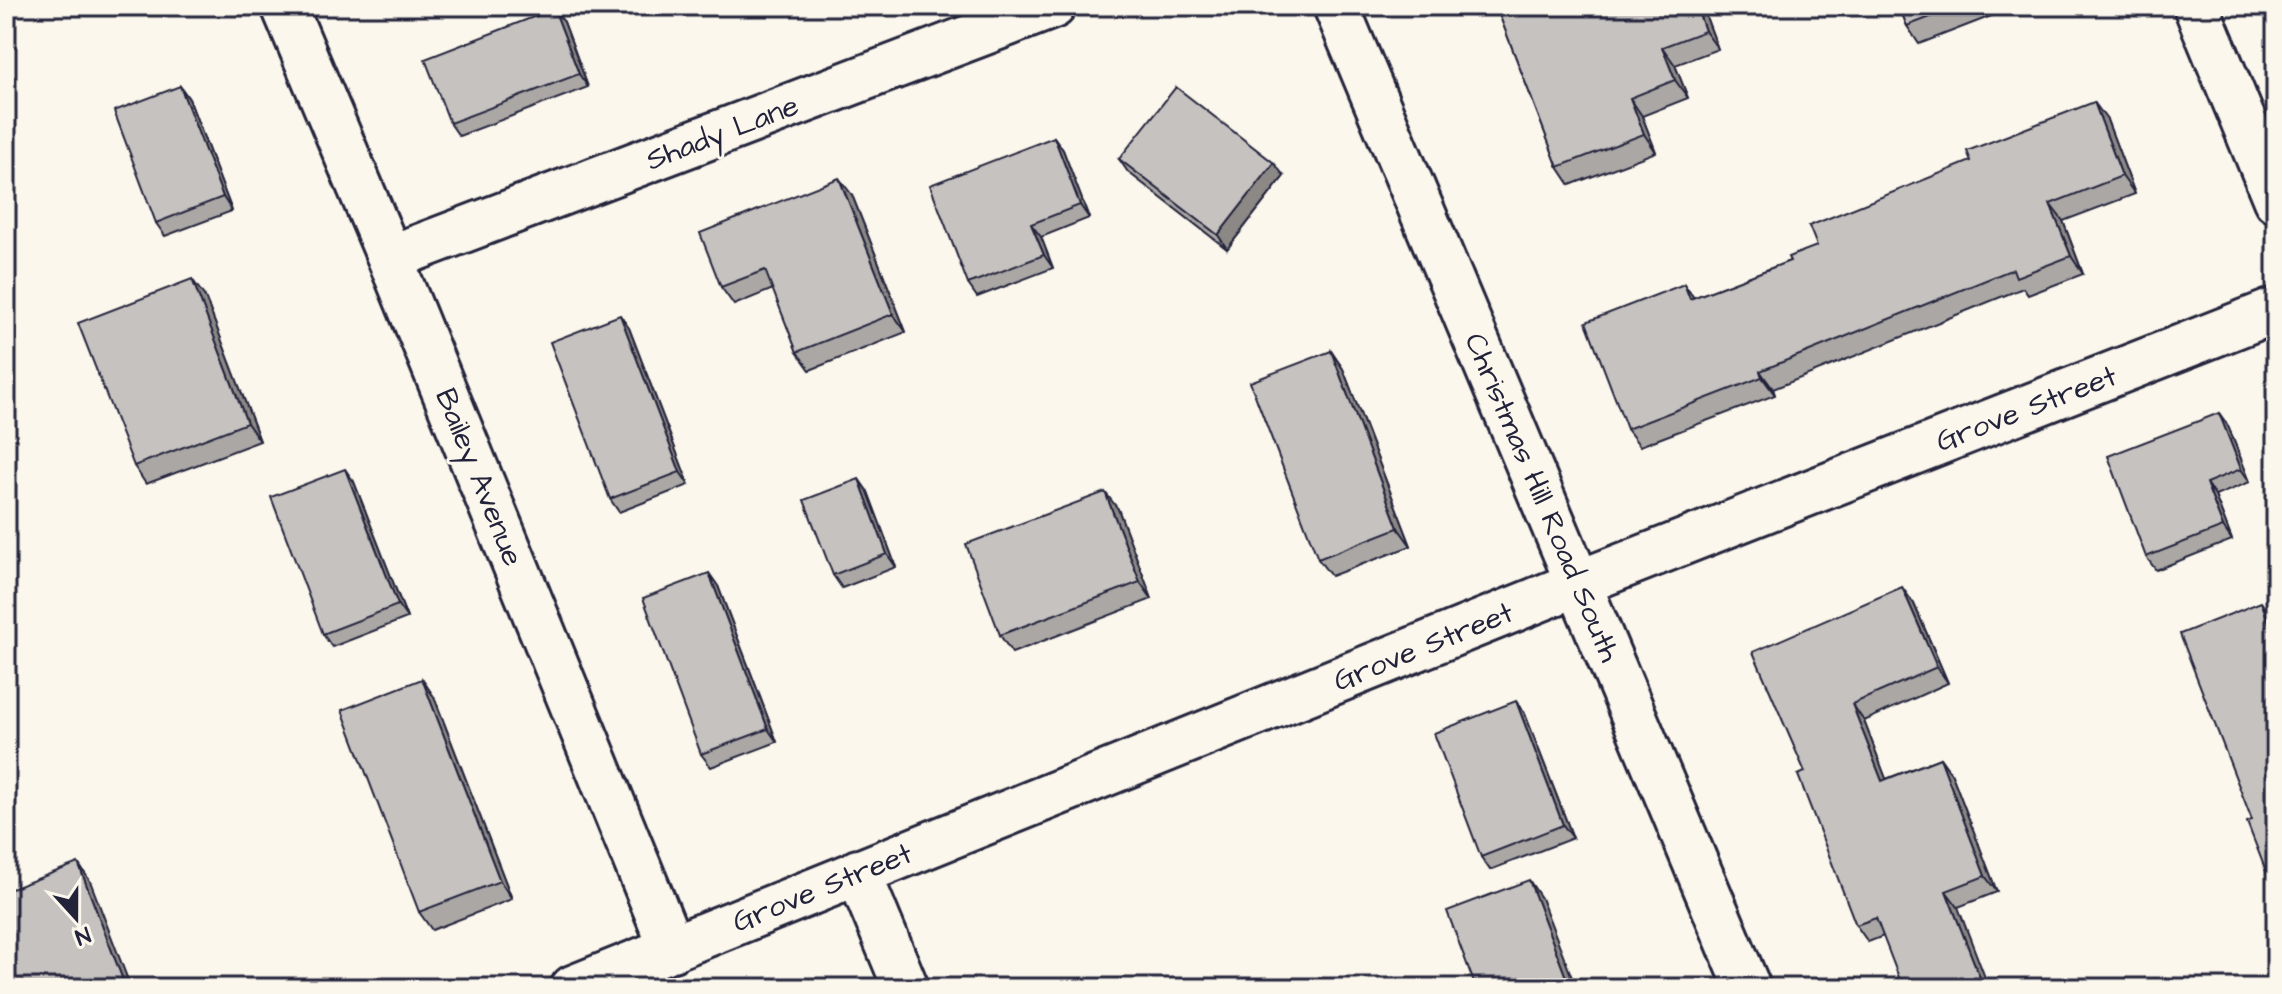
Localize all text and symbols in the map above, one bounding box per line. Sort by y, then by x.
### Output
street label: Shady Lane [640,85,805,182]
street label: Christmas Hill Road South [1454,326,1631,668]
street label: Grove Street [1930,355,2123,463]
street label: Bailey Avenue [423,382,534,573]
street label: Grove Street [1327,592,1520,702]
street label: Grove Street [726,833,919,943]
north arrow [36,878,116,958]
text: N [70,918,95,952]

